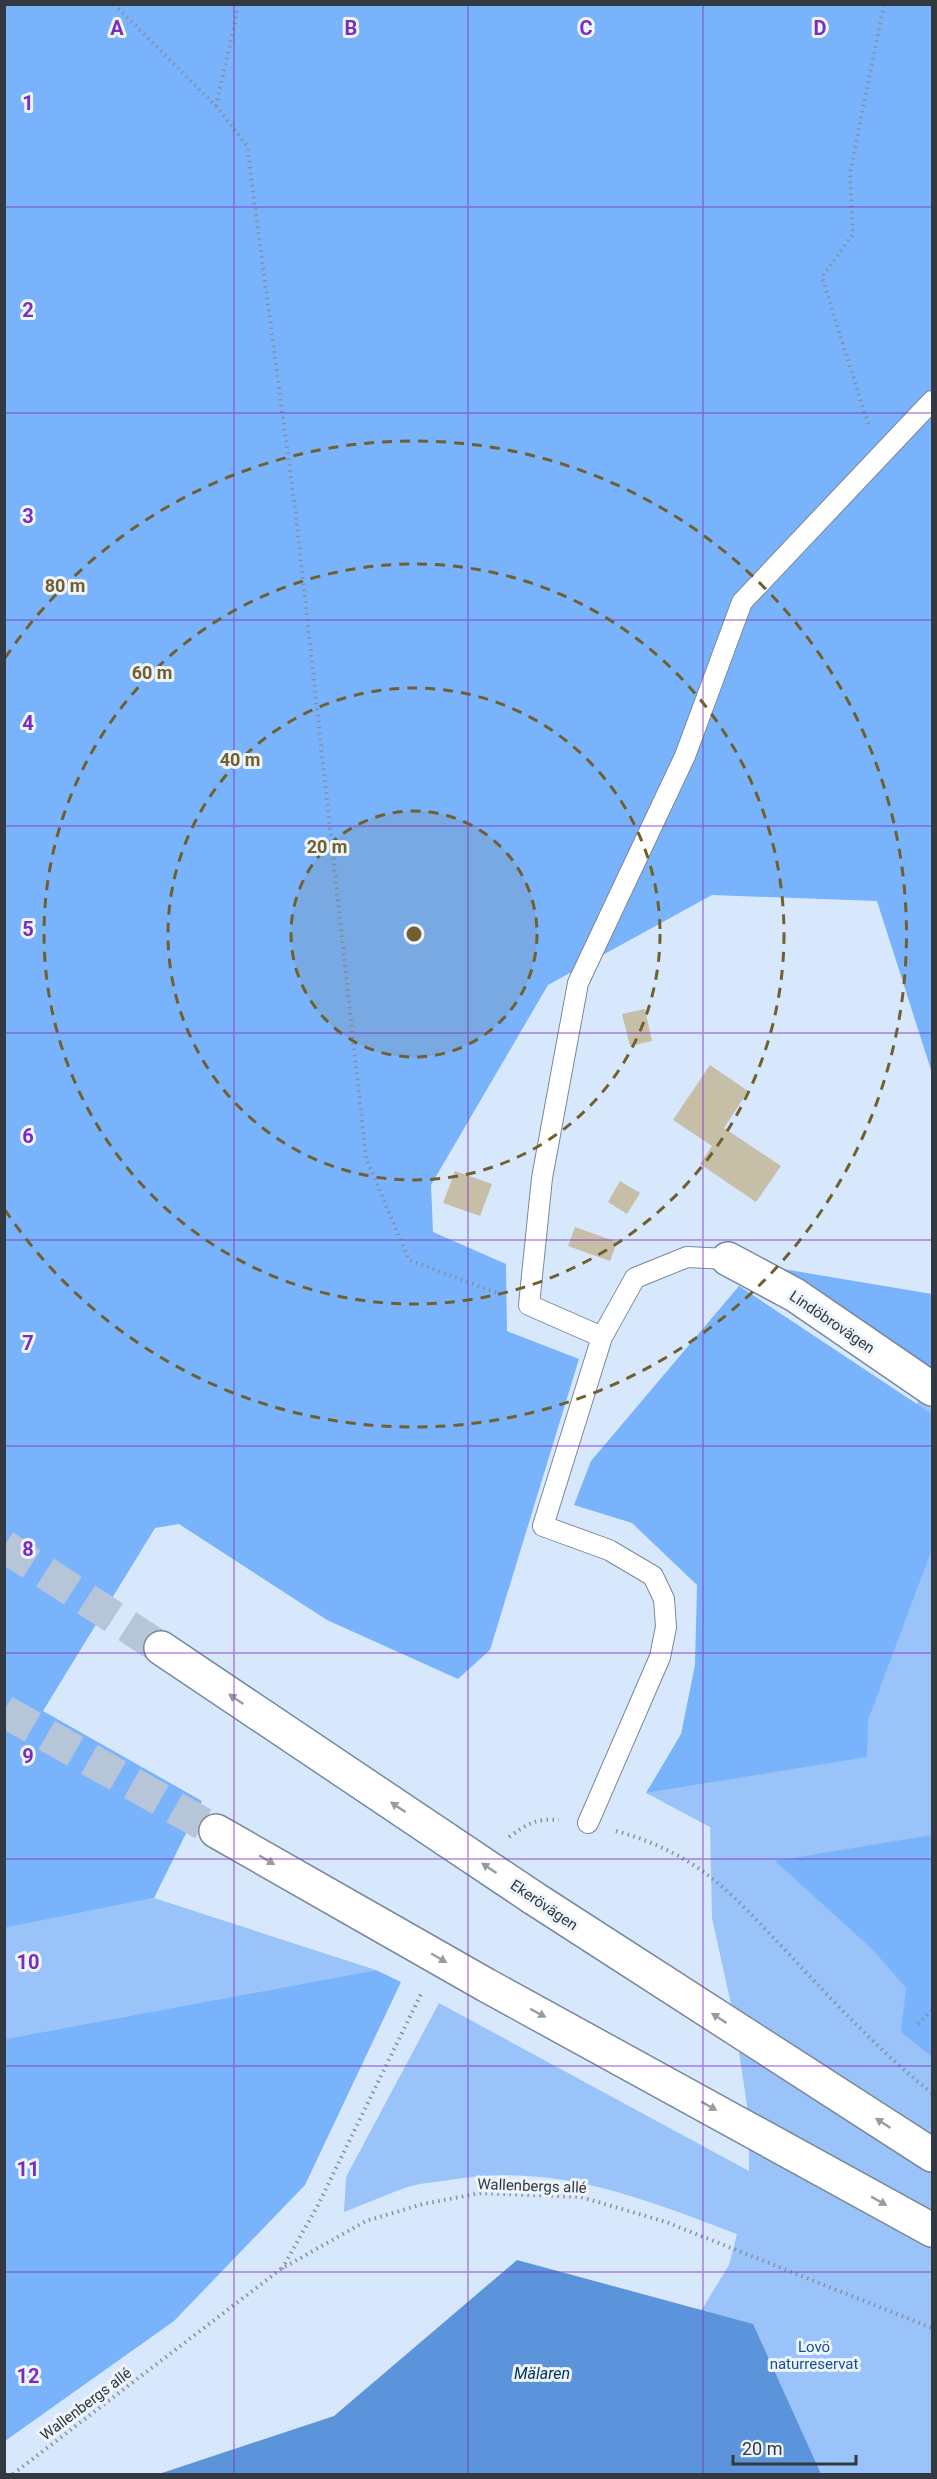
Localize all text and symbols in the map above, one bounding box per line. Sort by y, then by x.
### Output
text: A [110,16,124,40]
text: B [345,16,357,40]
text: C [579,16,593,40]
text: D [814,16,827,40]
text: 1 [22,91,34,115]
text: 2 [22,298,34,322]
text: 3 [22,504,34,528]
text: 80 m [45,575,85,596]
text: 60 m [132,662,172,683]
text: 4 [22,711,34,735]
text: 40 m [220,749,260,770]
text: 20 m [307,836,347,857]
text: 5 [22,917,34,941]
centre of rings [404,924,424,944]
text: 6 [22,1124,34,1148]
street label: Lindöbrovägen [786,1287,878,1357]
text: 7 [22,1331,34,1355]
text: 8 [22,1537,34,1561]
one-way arrow [228,1694,244,1705]
text: 9 [22,1744,34,1768]
one-way arrow [390,1802,406,1813]
one-way arrow [259,1855,276,1865]
one-way arrow [482,1862,498,1874]
street label: Ekerövägen [507,1876,581,1934]
text: 10 [17,1950,39,1974]
one-way arrow [431,1953,448,1963]
one-way arrow [529,2008,546,2018]
one-way arrow [711,2013,727,2024]
one-way arrow [700,2101,717,2111]
one-way arrow [875,2118,891,2129]
text: 11 [17,2157,39,2181]
street label: Wallenbergs allé [477,2175,587,2197]
one-way arrow [871,2196,888,2206]
park label: Lovö naturreservat [770,2338,858,2373]
text: 12 [17,2364,39,2388]
street label: Wallenbergs allé [37,2364,135,2444]
water label: Mälaren [514,2364,570,2383]
scale bar [733,2428,856,2466]
text: 20 m [742,2438,782,2459]

